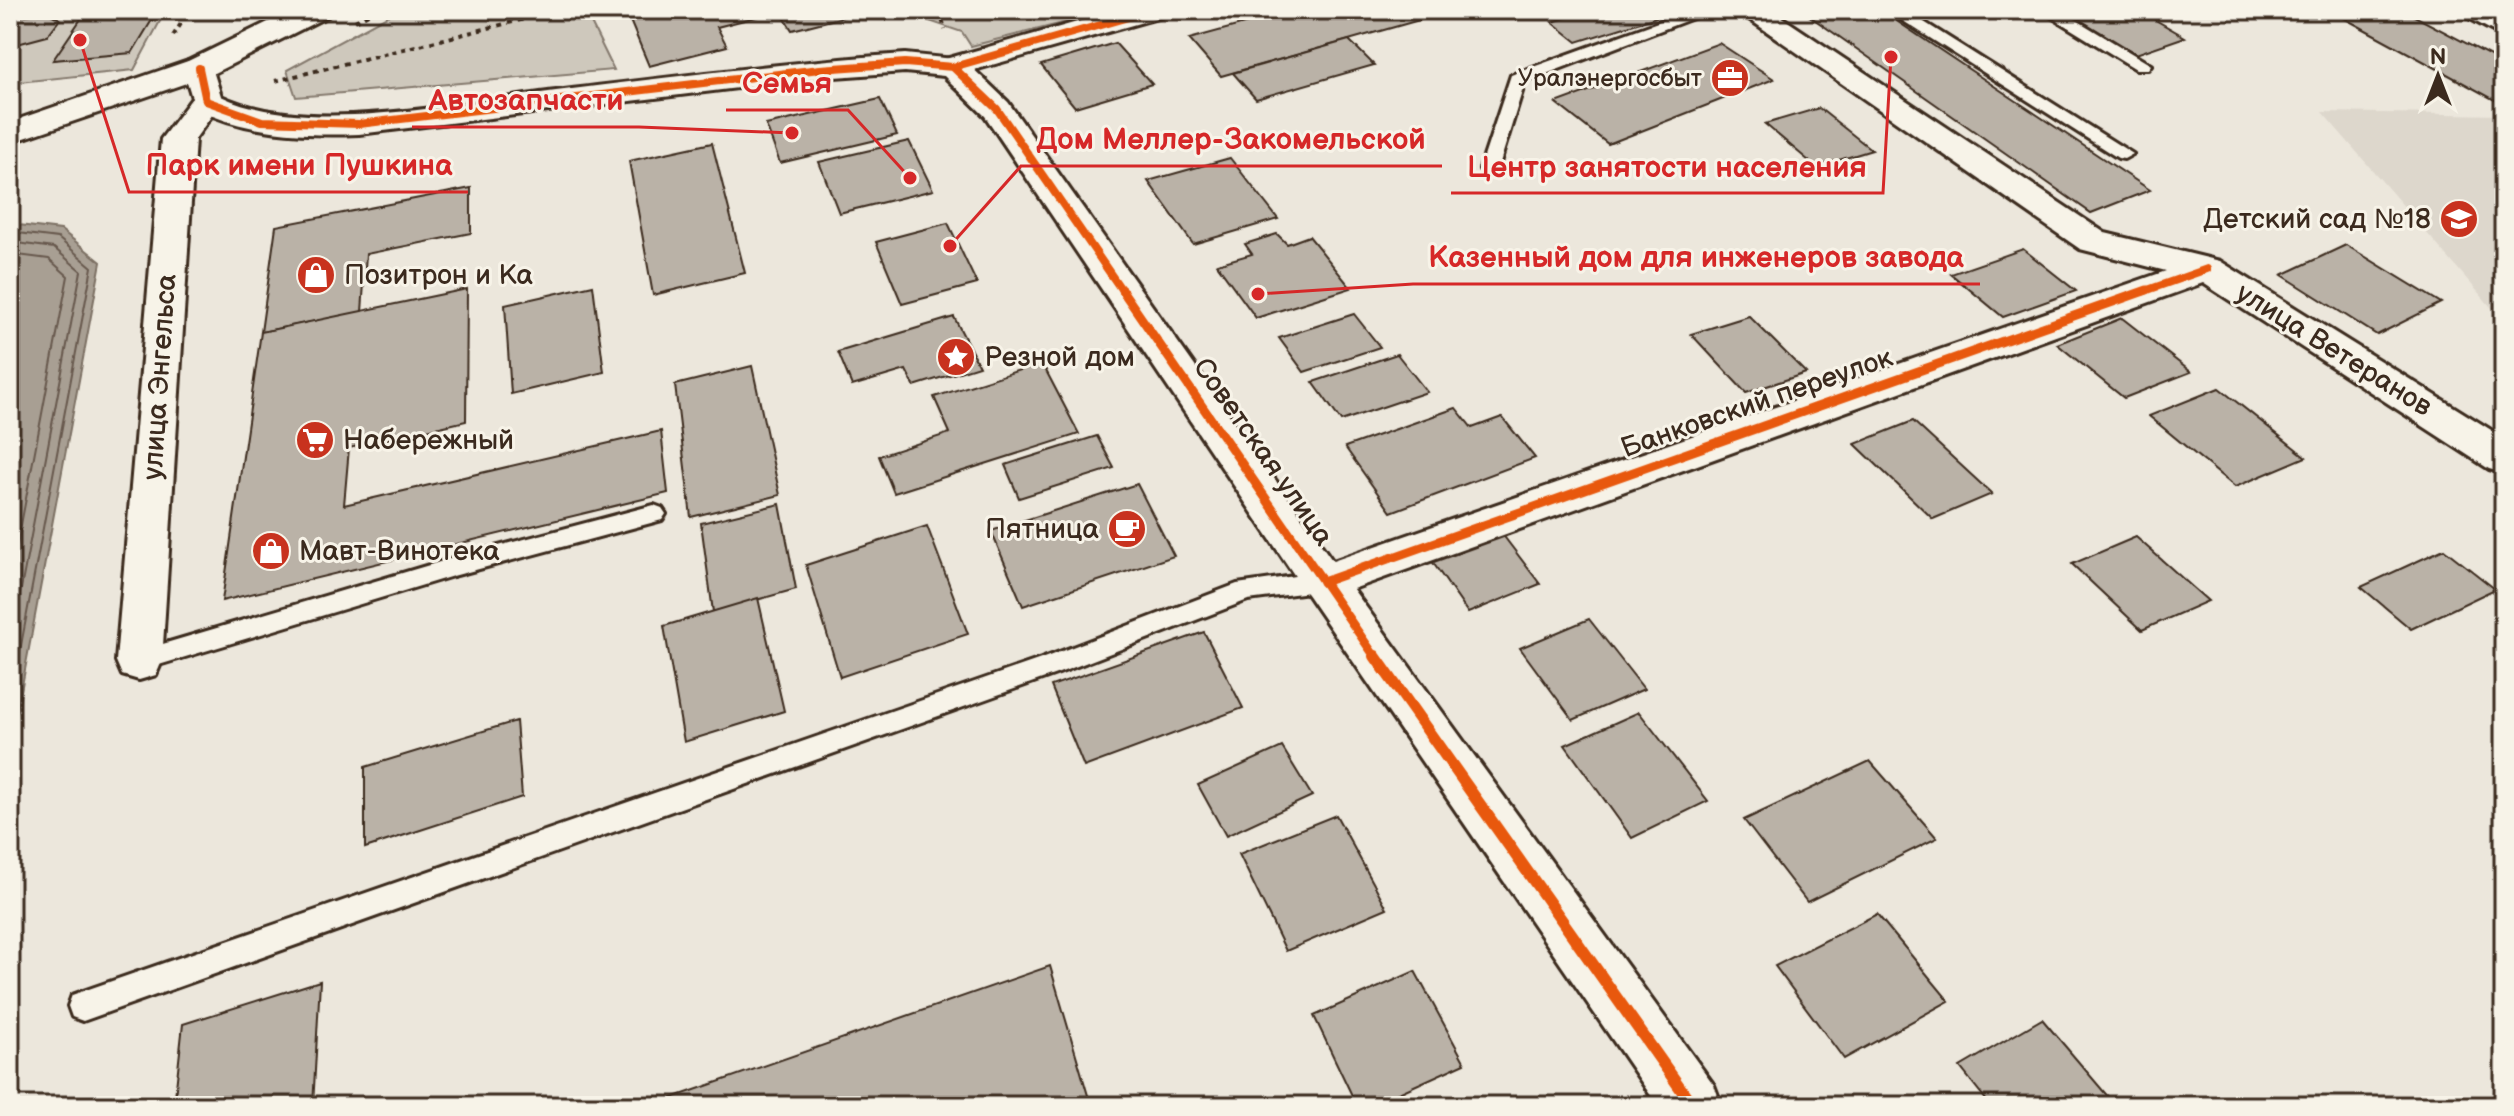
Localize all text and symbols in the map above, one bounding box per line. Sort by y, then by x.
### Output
north arrow [2398,36,2478,116]
text: N [2430,44,2446,71]
callout: Семья [726,56,848,110]
office icon: Уралэнергосбыт [1709,57,1751,99]
place label: Уралэнергосбыт [1517,64,1702,93]
text: Семья [742,66,832,102]
callout: Автозапчасти [412,73,639,127]
text: Автозапчасти [428,83,623,119]
callout: Дом Меллер-Закомельской [1021,112,1442,166]
text: Дом Меллер-Закомельской [1036,122,1426,158]
callout: Парк имени Пушкина [129,138,468,192]
callout: Центр занятости населения [1451,139,1883,193]
text: Парк имени Пушкина [145,148,453,184]
text: Центр занятости населения [1467,150,1867,186]
school or university icon: Детский сад №18 [2438,198,2480,240]
place label: Детский сад №18 [2203,203,2431,236]
callout: Казенный дом для инженеров завода [1413,230,1980,284]
text: Казенный дом для инженеров завода [1428,240,1964,276]
shop icon: Позитрон и Ка [295,254,337,296]
place label: Позитрон и Ка [344,259,533,292]
street label: улица Энгельса [136,272,184,481]
street label: улица Ветеранов [2230,277,2438,424]
place icon: Резной дом [935,336,977,378]
place label: Резной дом [984,341,1135,374]
street label: Банковский переулок [1617,341,1897,465]
street label: Советская улица [1186,352,1340,553]
supermarket icon: Набережный [294,419,336,461]
place label: Набережный [343,424,514,457]
cafe icon: Пятница [1106,508,1148,550]
place label: Пятница [985,513,1099,546]
shop icon: Мавт-Винотека [250,530,292,572]
place label: Мавт-Винотека [299,535,500,568]

